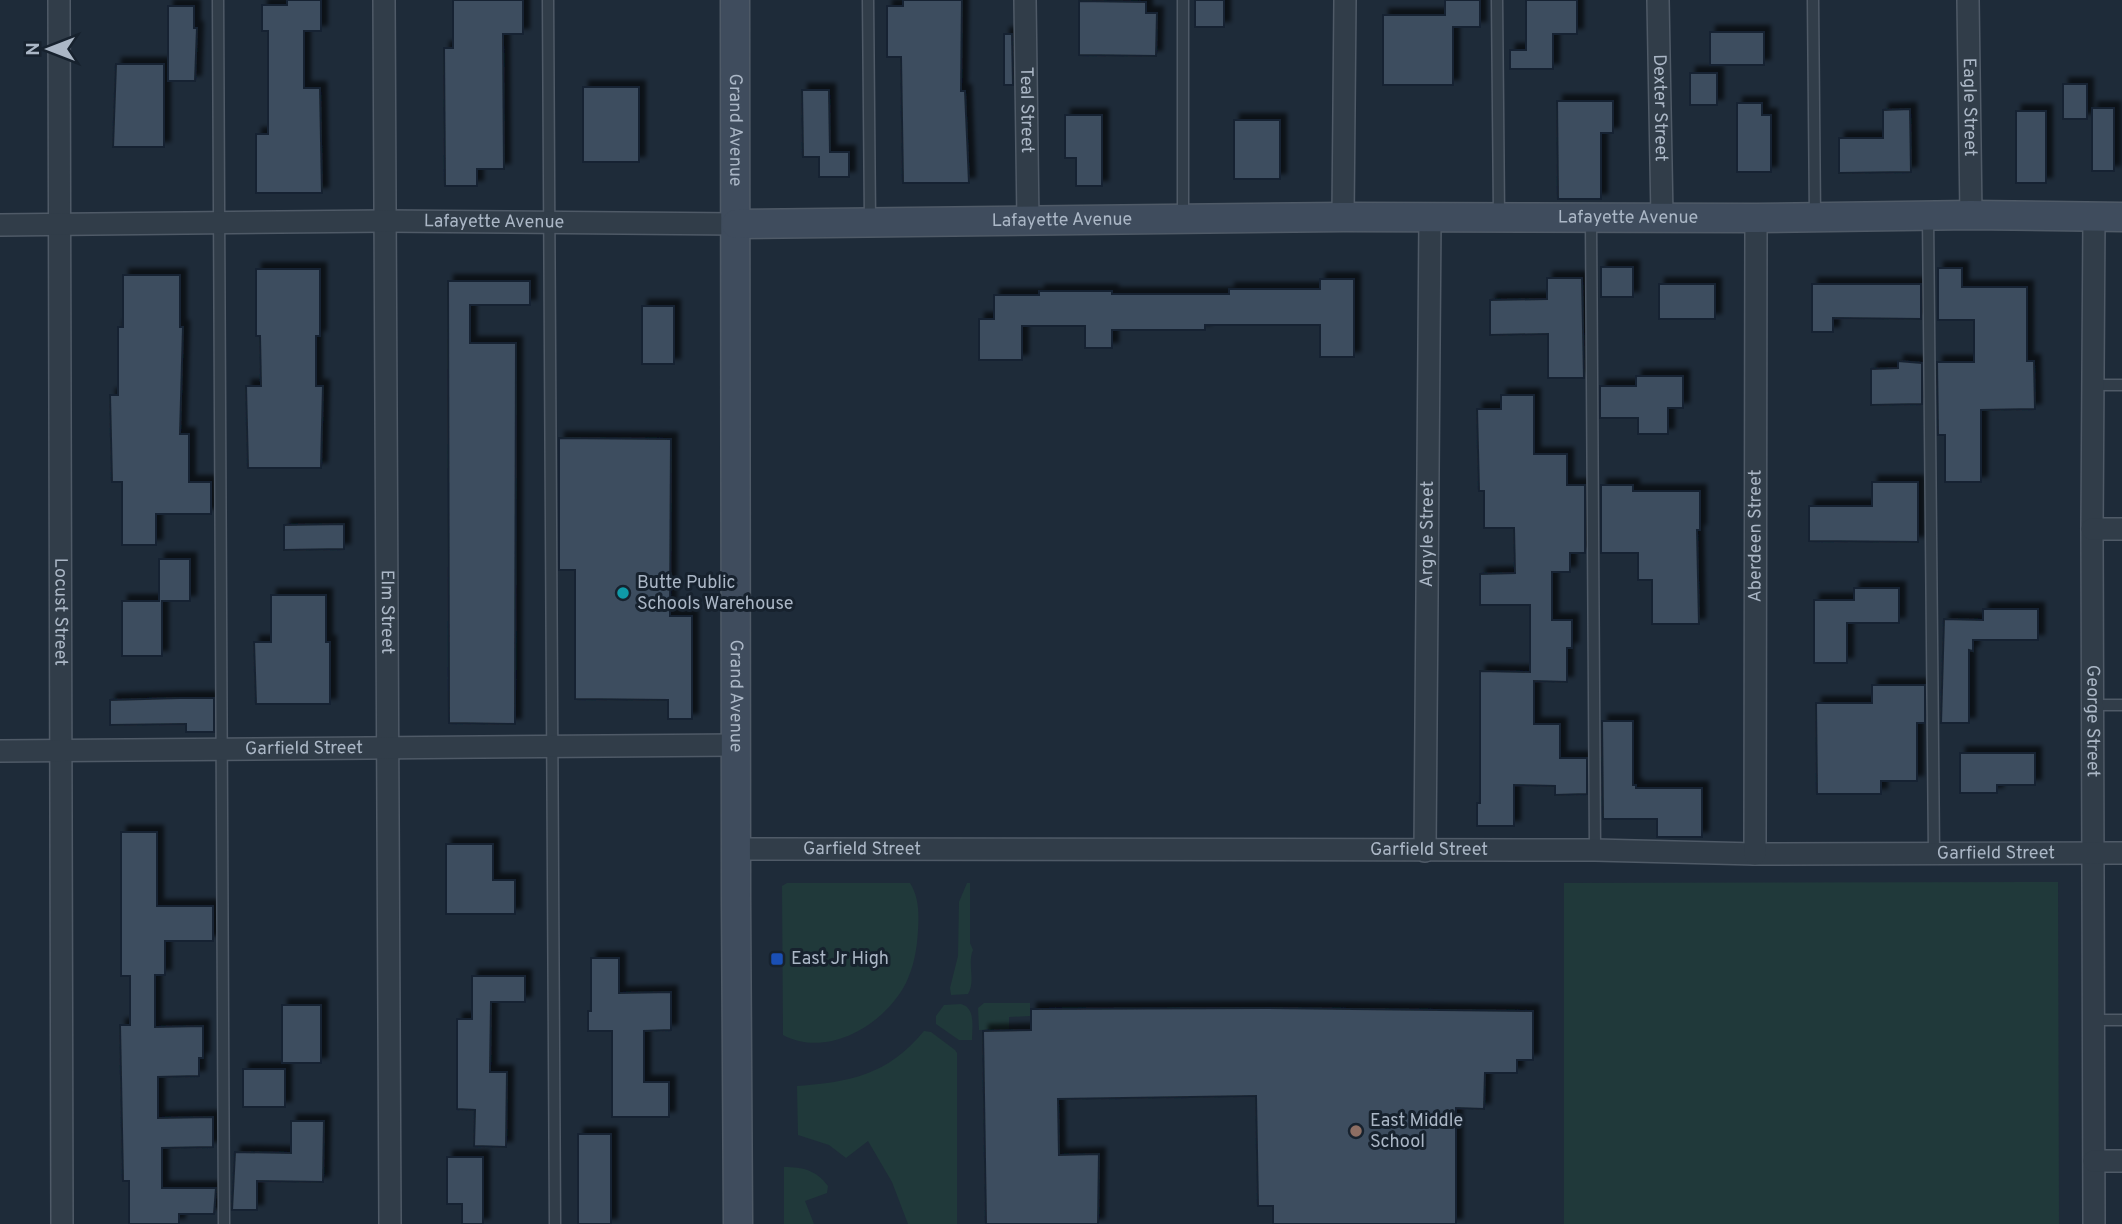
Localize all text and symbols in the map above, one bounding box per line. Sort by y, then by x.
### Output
north arrow [14,14,84,84]
text: N [22,42,46,56]
street label: Dexter Street [1647,54,1672,162]
street label: Eagle Street [1957,57,1982,157]
street label: Teal Street [1014,67,1039,153]
street label: Grand Avenue [724,73,747,187]
street label: Lafayette Avenue [1558,206,1698,229]
street label: Lafayette Avenue [992,208,1132,233]
street label: Lafayette Avenue [424,210,564,234]
street label: Aberdeen Street [1744,469,1767,603]
street label: Argyle Street [1416,480,1439,588]
street label: Locust Street [49,558,72,666]
street label: Elm Street [375,570,399,654]
place label: Butte Public Schools Warehouse [637,572,793,616]
marker: Butte Public Schools Warehouse [615,585,631,601]
street label: Grand Avenue [724,639,747,753]
street label: George Street [2081,665,2104,777]
street label: Garfield Street [245,737,363,761]
street label: Garfield Street [803,838,921,861]
street label: Garfield Street [1370,838,1488,861]
street label: Garfield Street [1937,842,2055,865]
place label: East Jr High [791,948,889,971]
marker: East Jr High [769,951,785,967]
place label: East Middle School [1370,1110,1463,1154]
marker: East Middle School [1348,1123,1364,1139]

